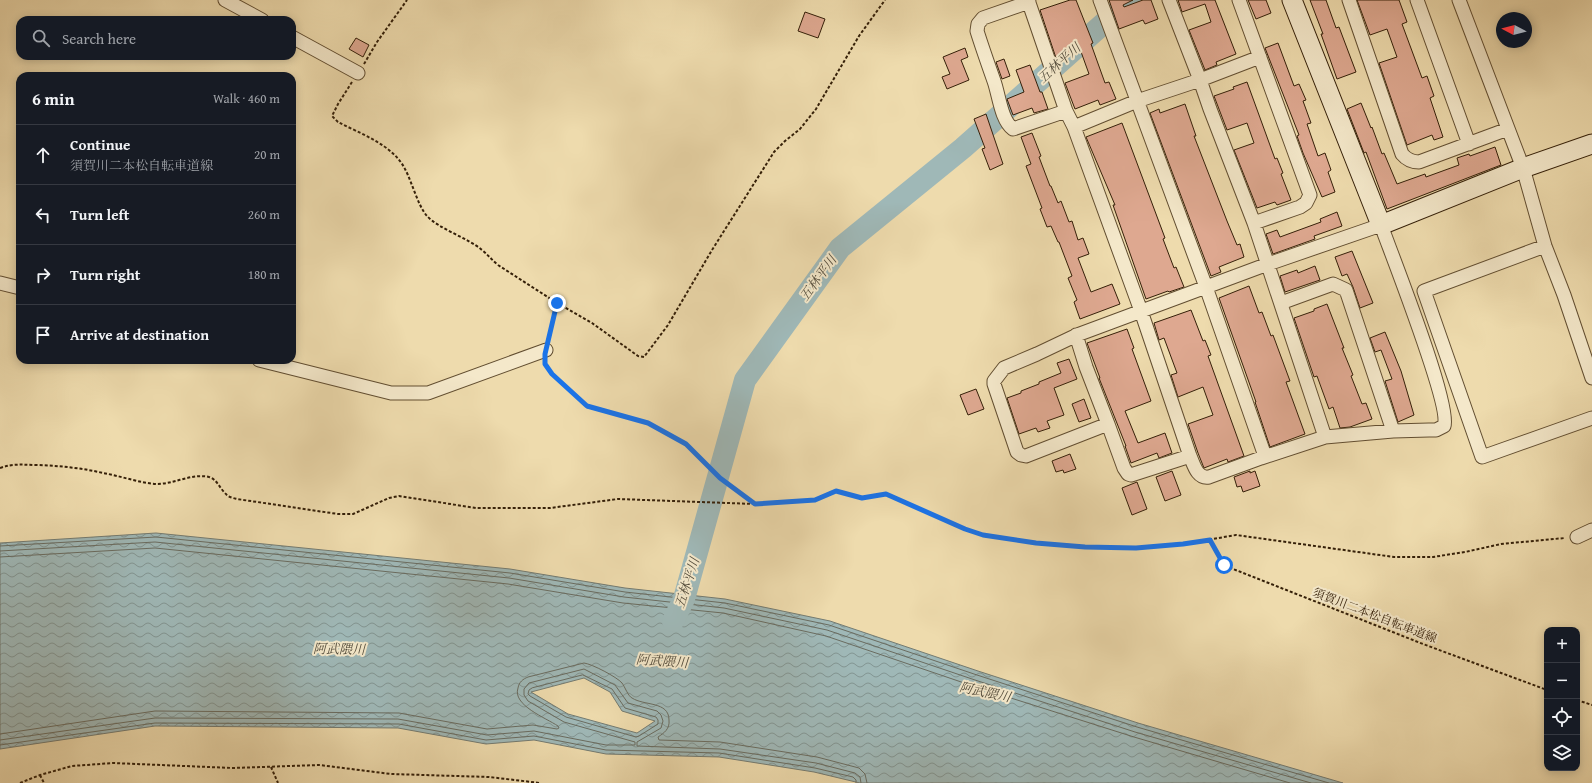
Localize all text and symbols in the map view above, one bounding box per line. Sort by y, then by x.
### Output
north arrow [1496,12,1532,48]
search box [16,16,296,60]
icon: search [30,27,52,49]
text: Search here [62,28,136,49]
water label: 五林平川 [1033,37,1086,87]
text: 6 min [32,86,74,111]
text: Walk · 460 m [213,89,280,108]
text: Continue [70,134,131,155]
icon: ahead [32,144,54,166]
text: 20 m [254,145,280,164]
text: 須賀川二本松自転車道線 [70,156,213,175]
icon: left [32,204,54,226]
text: Turn left [70,204,129,225]
text: 260 m [248,205,280,224]
water label: 五林平川 [795,250,842,305]
icon: right [32,264,54,286]
text: Turn right [70,264,141,285]
text: 180 m [248,265,280,284]
route end [548,294,566,312]
icon: arrive [32,324,54,346]
text: Arrive at destination [70,324,209,345]
water label: 五林平川 [670,553,705,611]
route start [1215,556,1233,574]
street label: 須賀川二本松自転車道線 [1310,583,1440,647]
map controls [1544,627,1580,771]
button: + [1544,627,1580,663]
water label: 阿武隈川 [313,639,367,659]
water label: 阿武隈川 [635,650,691,672]
button: − [1544,663,1580,699]
water label: 阿武隈川 [958,677,1014,707]
button: locate [1544,699,1580,735]
button: layers [1544,735,1580,771]

